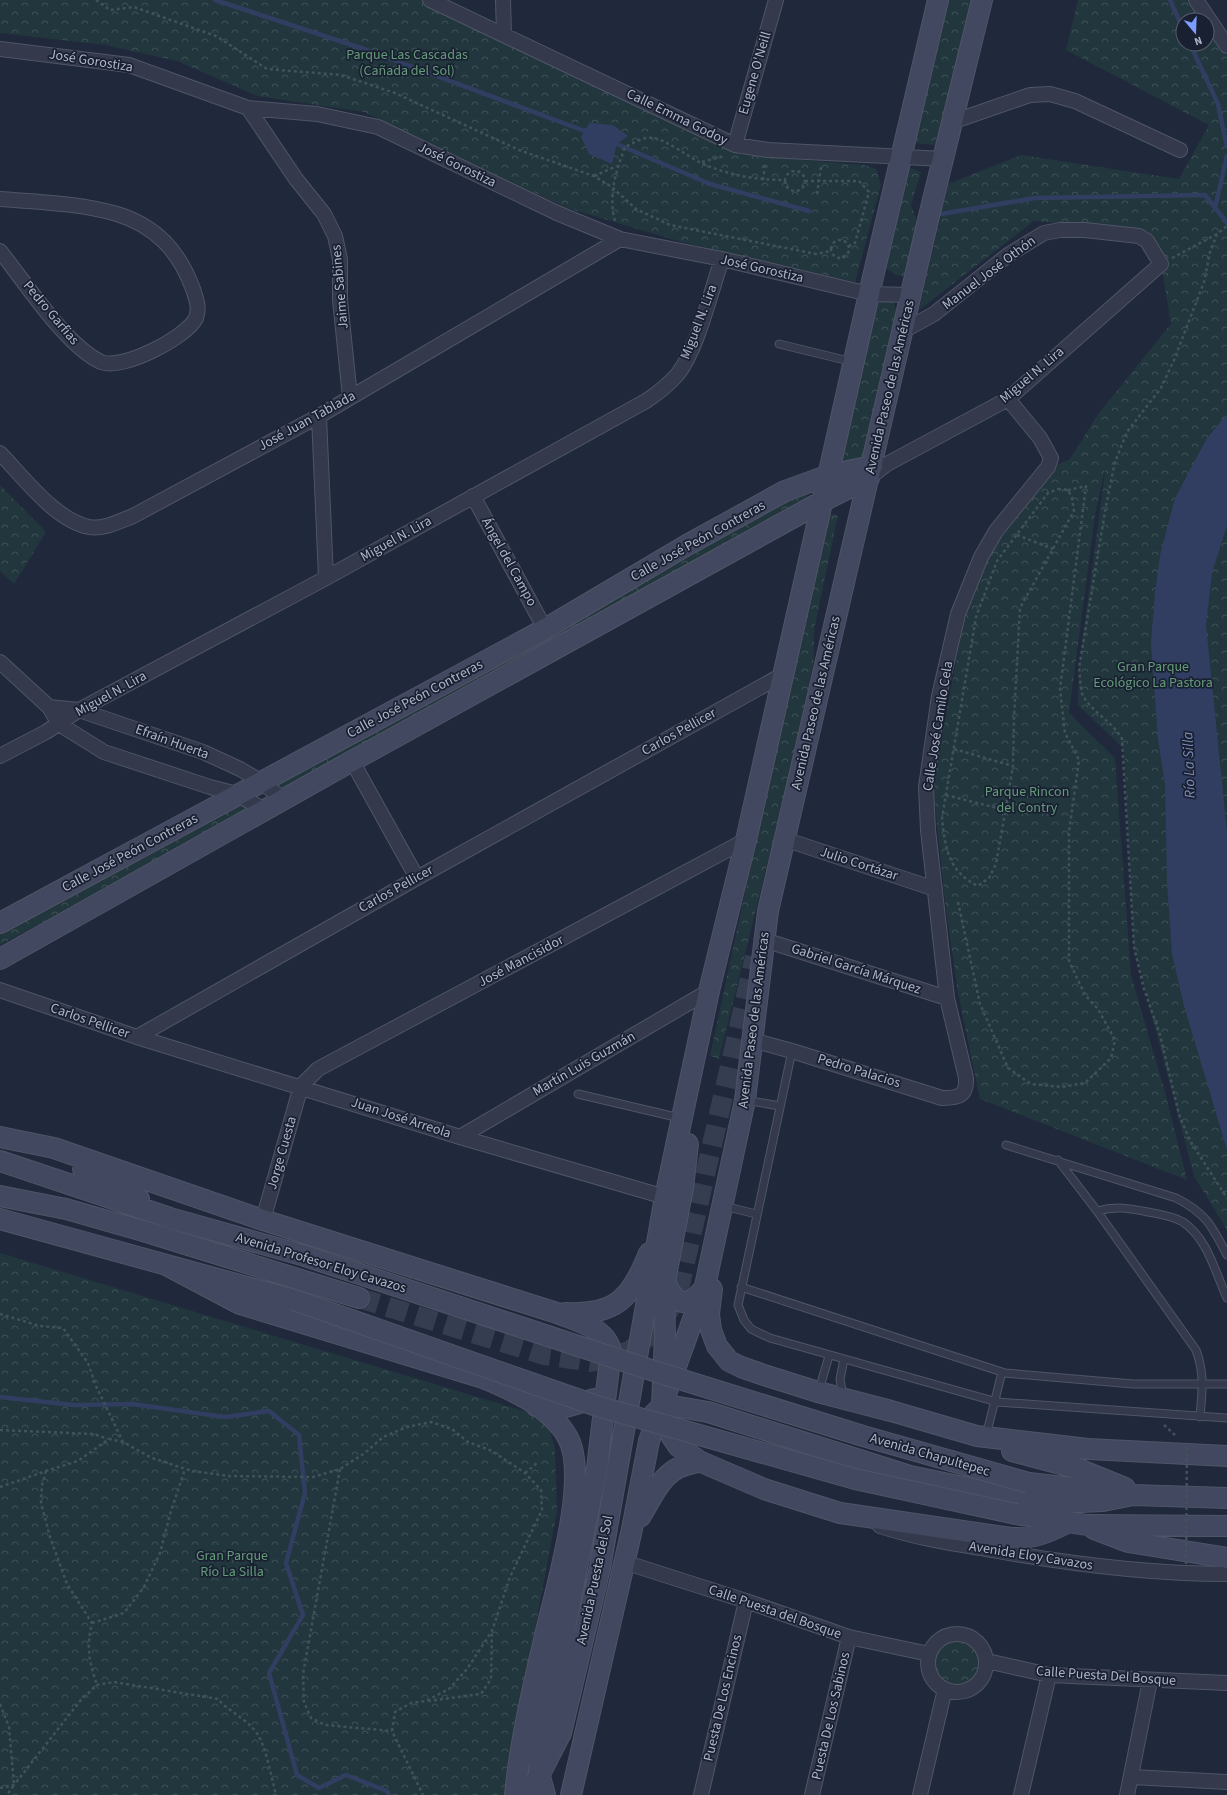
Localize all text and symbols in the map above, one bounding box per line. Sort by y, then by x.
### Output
north arrow [1175,12,1215,52]
street label: Eugene O'Neill [734,29,777,117]
text: N [1192,33,1204,49]
street label: José Gorostiza [48,44,134,78]
park label: Parque Las Cascadas (Cañada del Sol) [346,45,468,81]
street label: Calle Emma Godoy [623,84,731,150]
street label: José Gorostiza [414,137,500,193]
street label: Manuel José Othón [938,231,1040,315]
street label: Jaime Sabines [326,244,354,330]
street label: José Gorostiza [718,250,806,288]
street label: Pedro Garfias [18,277,84,350]
street label: Miguel N. Lira [676,282,722,362]
street label: Avenida Paseo de las Américas [860,298,920,476]
street label: Miguel N. Lira [995,342,1069,408]
street label: José Juan Tablada [255,386,359,456]
street label: Calle José Peón Contreras [627,495,769,586]
street label: Miguel N. Lira [357,511,435,567]
street label: Ángel del Campo [476,514,542,610]
street label: Avenida Paseo de las Américas [786,614,846,792]
street label: Calle José Peón Contreras [343,655,487,743]
park label: Gran Parque Ecológico La Pastora [1093,657,1213,693]
street label: Calle José Camilo Cela [918,660,958,792]
street label: Miguel N. Lira [72,666,150,722]
street label: Carlos Pellicer [638,703,720,761]
street label: Efraín Huerta [132,719,212,765]
water label: Río La Silla [1177,731,1201,799]
park label: Parque Rincon del Contry [985,782,1069,818]
street label: Calle José Peón Contreras [58,809,202,897]
street label: Julio Cortázar [817,842,901,886]
street label: Carlos Pellicer [355,860,437,918]
street label: José Mancisidor [475,930,567,992]
street label: Avenida Paseo de las Américas [733,930,775,1109]
street label: Gabriel García Márquez [789,939,924,999]
street label: Carlos Pellicer [48,998,132,1044]
street label: Martín Luis Guzmán [529,1026,639,1102]
street label: Pedro Palacios [815,1049,903,1093]
street label: Juan José Arreola [348,1092,454,1144]
street label: Jorge Cuesta [262,1114,302,1192]
street label: Avenida Profesor Eloy Cavazos [233,1228,409,1299]
street label: Avenida Chapultepec [868,1428,993,1482]
street label: Avenida Puesta del Sol [572,1513,619,1647]
street label: Avenida Eloy Cavazos [968,1536,1094,1576]
park label: Gran Parque Río La Silla [196,1546,268,1582]
street label: Calle Puesta del Bosque [706,1580,844,1644]
street label: Puesta De Los Encinos [699,1633,747,1763]
street label: Puesta De Los Sabinos [807,1650,855,1782]
street label: Calle Puesta Del Bosque [1035,1661,1177,1691]

